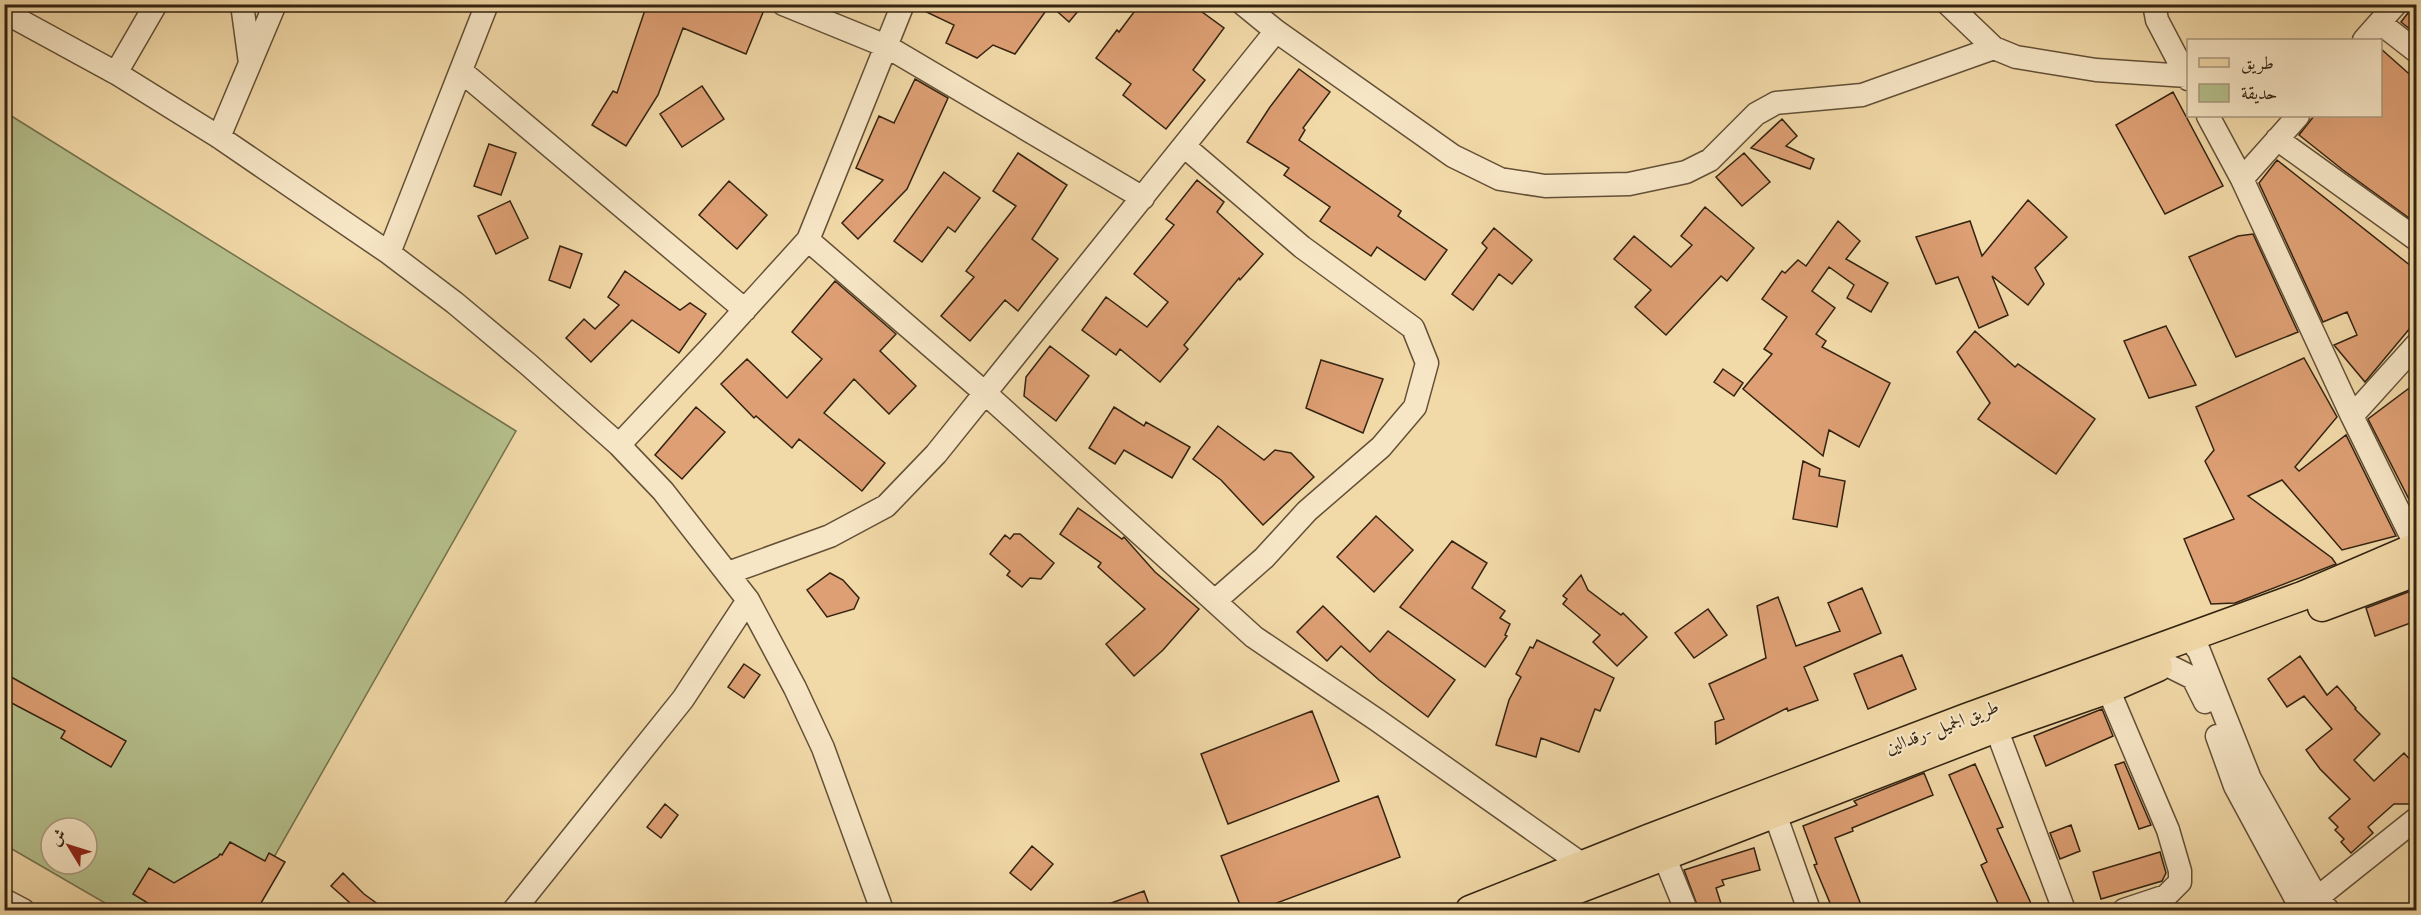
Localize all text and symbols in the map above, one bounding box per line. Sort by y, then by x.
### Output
legend [2187,39,2382,117]
text: طريق [2241,51,2274,75]
text: حديقة [2241,81,2277,105]
street label: طريق الجميل -رقدالين [1882,694,2003,761]
north arrow [39,816,99,876]
text: ش [44,824,72,850]

